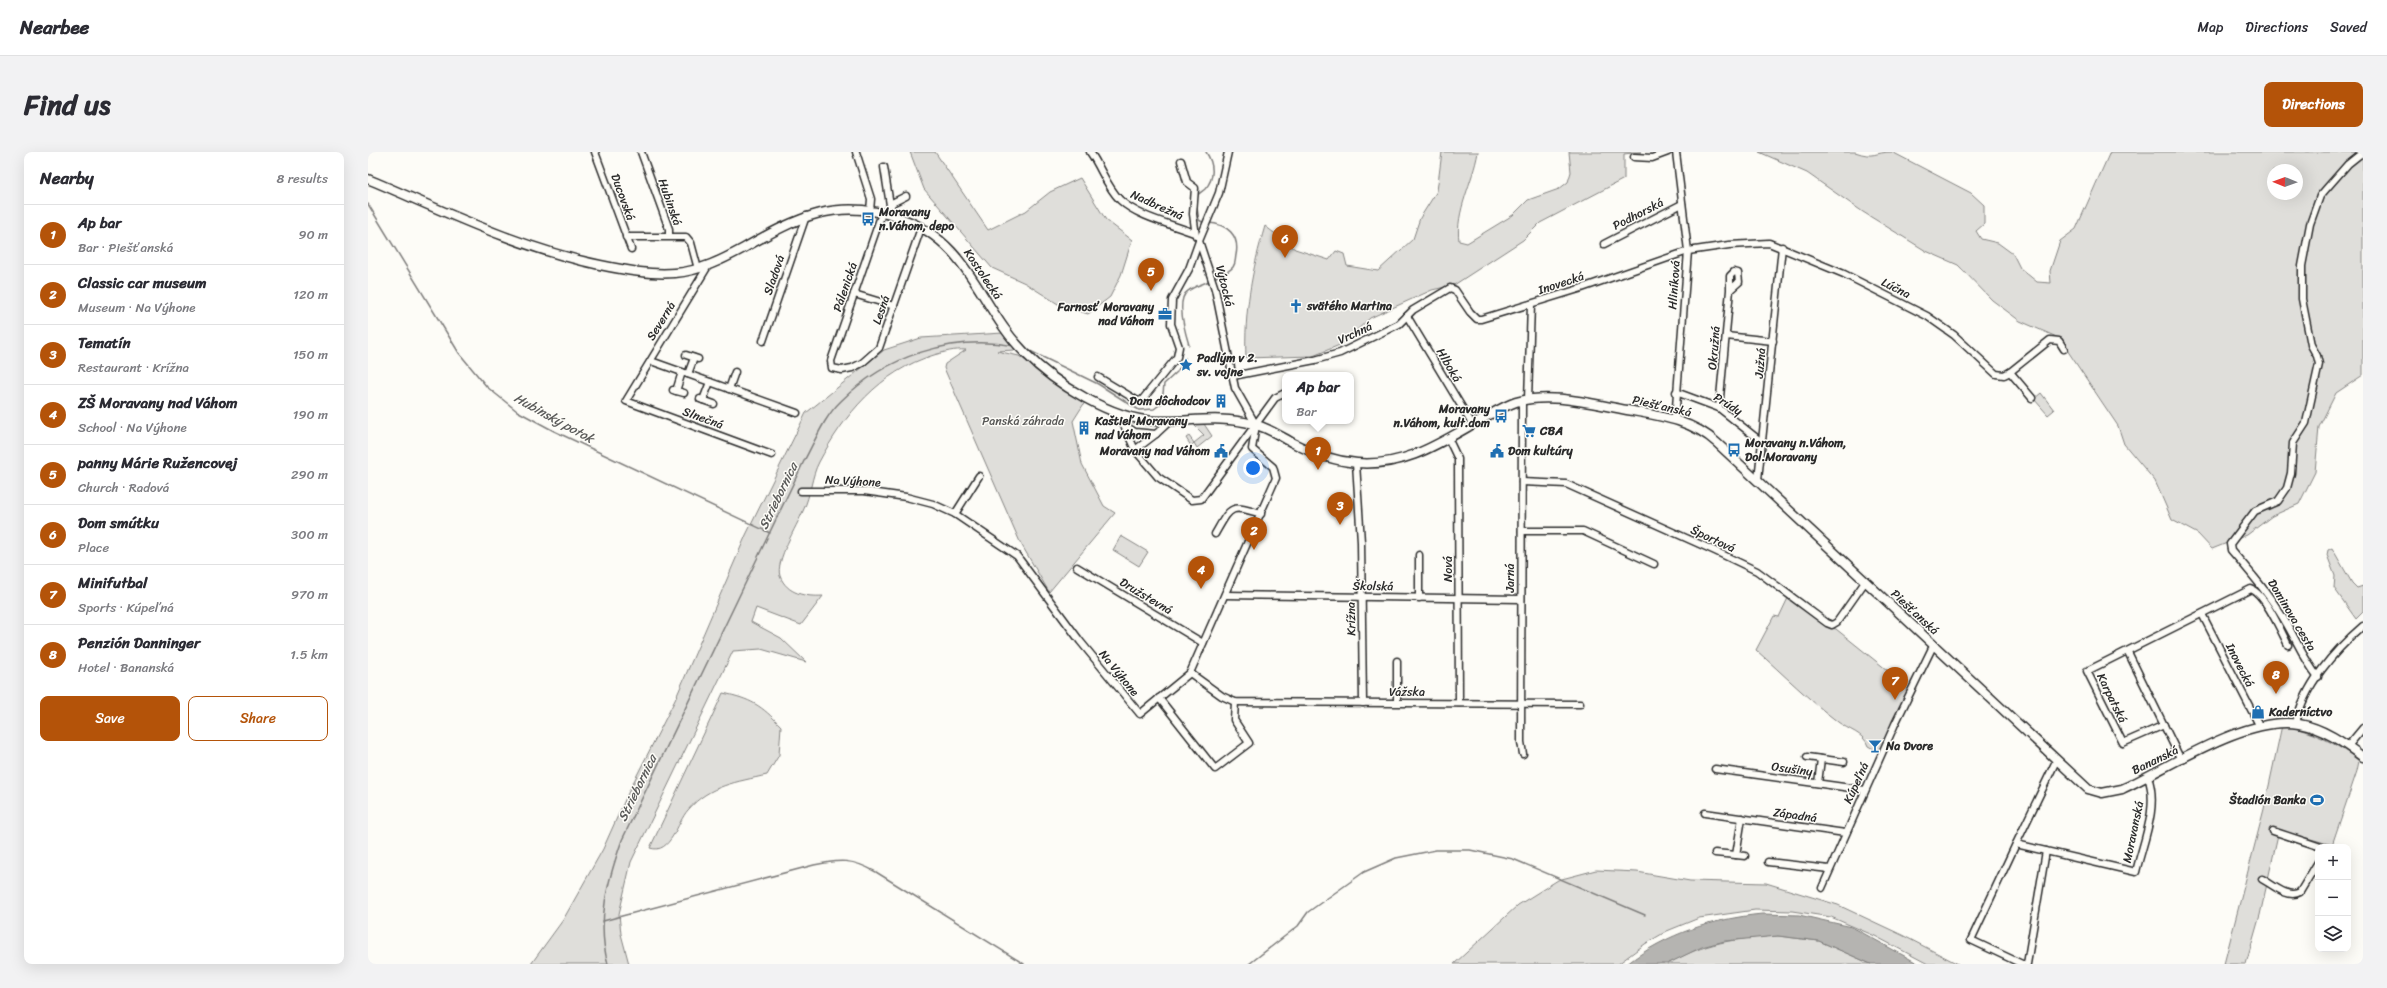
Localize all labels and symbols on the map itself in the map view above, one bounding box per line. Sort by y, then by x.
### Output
north arrow [2267,164,2303,200]
street label: Ducovská [604,170,642,224]
street label: Hubinská [652,175,688,229]
street label: Nadbrežná [1127,183,1187,227]
street label: Podhorská [1609,192,1667,236]
place label: Moravany n.Váhom, depo [878,201,954,237]
bus stop icon: Moravany n.Váhom, depo [860,211,876,227]
pin: 6 [1272,225,1298,258]
street label: Kostolecká [958,244,1008,304]
street label: Sladová [757,252,791,298]
pin: 5 [1138,258,1164,291]
street label: Pálenická [826,259,864,315]
street label: Hliníková [1661,260,1687,310]
street label: Výtocká [1209,263,1241,309]
street label: Inovecká [1534,265,1587,301]
street label: Lúčna [1877,271,1915,305]
street label: Lesná [866,292,896,328]
place label: svätého Martina [1306,295,1392,317]
place label: Farnosť Moravany nad Váhom [1057,296,1155,332]
street label: Severná [640,297,682,345]
church icon: svätého Martina [1288,298,1304,314]
office icon: Farnosť Moravany nad Váhom [1157,306,1173,322]
street label: Vrchná [1334,315,1376,351]
street label: Okružná [1701,325,1727,371]
street label: Hlboká [1430,344,1468,386]
place label: Padlým v 2. sv. vojne [1196,347,1258,383]
street label: Južná [1748,347,1772,380]
place icon: Padlým v 2. sv. vojne [1178,357,1194,373]
water label: Hubinský potok [510,386,600,451]
street label: Prúdy [1709,386,1748,422]
street label: Piešťanská [1630,389,1694,423]
place label: Dom dôchodcov [1130,390,1211,412]
building icon: Dom dôchodcov [1213,393,1229,409]
place label: Moravany n.Váhom, kult.dom [1392,398,1491,434]
street label: Slnečná [679,400,727,436]
bus stop icon: Moravany n.Váhom, kult.dom [1493,408,1509,424]
park label: Panská záhrada [982,410,1065,432]
place label: Kaštieľ Moravany nad Váhom [1094,410,1188,446]
building icon: Kaštieľ Moravany nad Váhom [1076,420,1092,436]
place label: CBA [1539,420,1563,442]
supermarket icon: CBA [1521,423,1537,439]
place label: Moravany n.Váhom, Dol.Moravany [1744,432,1847,468]
pin: 1 [1305,437,1331,470]
place label: Moravany nad Váhom [1099,440,1210,462]
place label: Dom kultúry [1508,440,1573,462]
bus stop icon: Moravany n.Váhom, Dol.Moravany [1726,442,1742,458]
public building icon: Moravany nad Váhom [1213,443,1229,459]
public building icon: Dom kultúry [1489,443,1505,459]
water label: Striebornica [752,457,805,533]
your location [1243,458,1263,478]
street label: Na Výhone [825,469,881,493]
pin: 3 [1327,492,1353,525]
pin: 2 [1241,517,1267,550]
street label: Športová [1687,519,1739,559]
pin: 4 [1188,556,1214,589]
street label: Nová [1437,556,1459,582]
street label: Jarná [1499,563,1521,594]
street label: Družstevná [1115,571,1177,621]
street label: Dominova cesta [2262,574,2322,656]
street label: Školská [1352,575,1394,597]
street label: Piešťanská [1886,583,1944,641]
street label: Krížna [1340,602,1362,636]
street label: Inovecká [2219,638,2261,691]
street label: Na Výhone [1093,645,1145,702]
pin: 8 [2263,661,2289,694]
pin: 7 [1882,667,1908,700]
street label: Karpatská [2090,669,2134,727]
street label: Vážska [1389,681,1425,703]
place label: Kaderníctvo [2268,701,2333,723]
shop icon: Kaderníctvo [2250,704,2266,720]
place label: Na Dvore [1885,735,1933,757]
bar icon: Na Dvore [1867,738,1883,754]
street label: Bananská [2128,739,2182,781]
water label: Striebornica [611,749,664,825]
street label: Osušiny [1770,755,1815,783]
street label: Kúpeľná [1837,759,1875,807]
place label: Štadión Banka [2228,789,2306,811]
sports icon: Štadión Banka [2309,792,2325,808]
street label: Moravanská [2116,799,2150,865]
street label: Západná [1772,801,1818,829]

